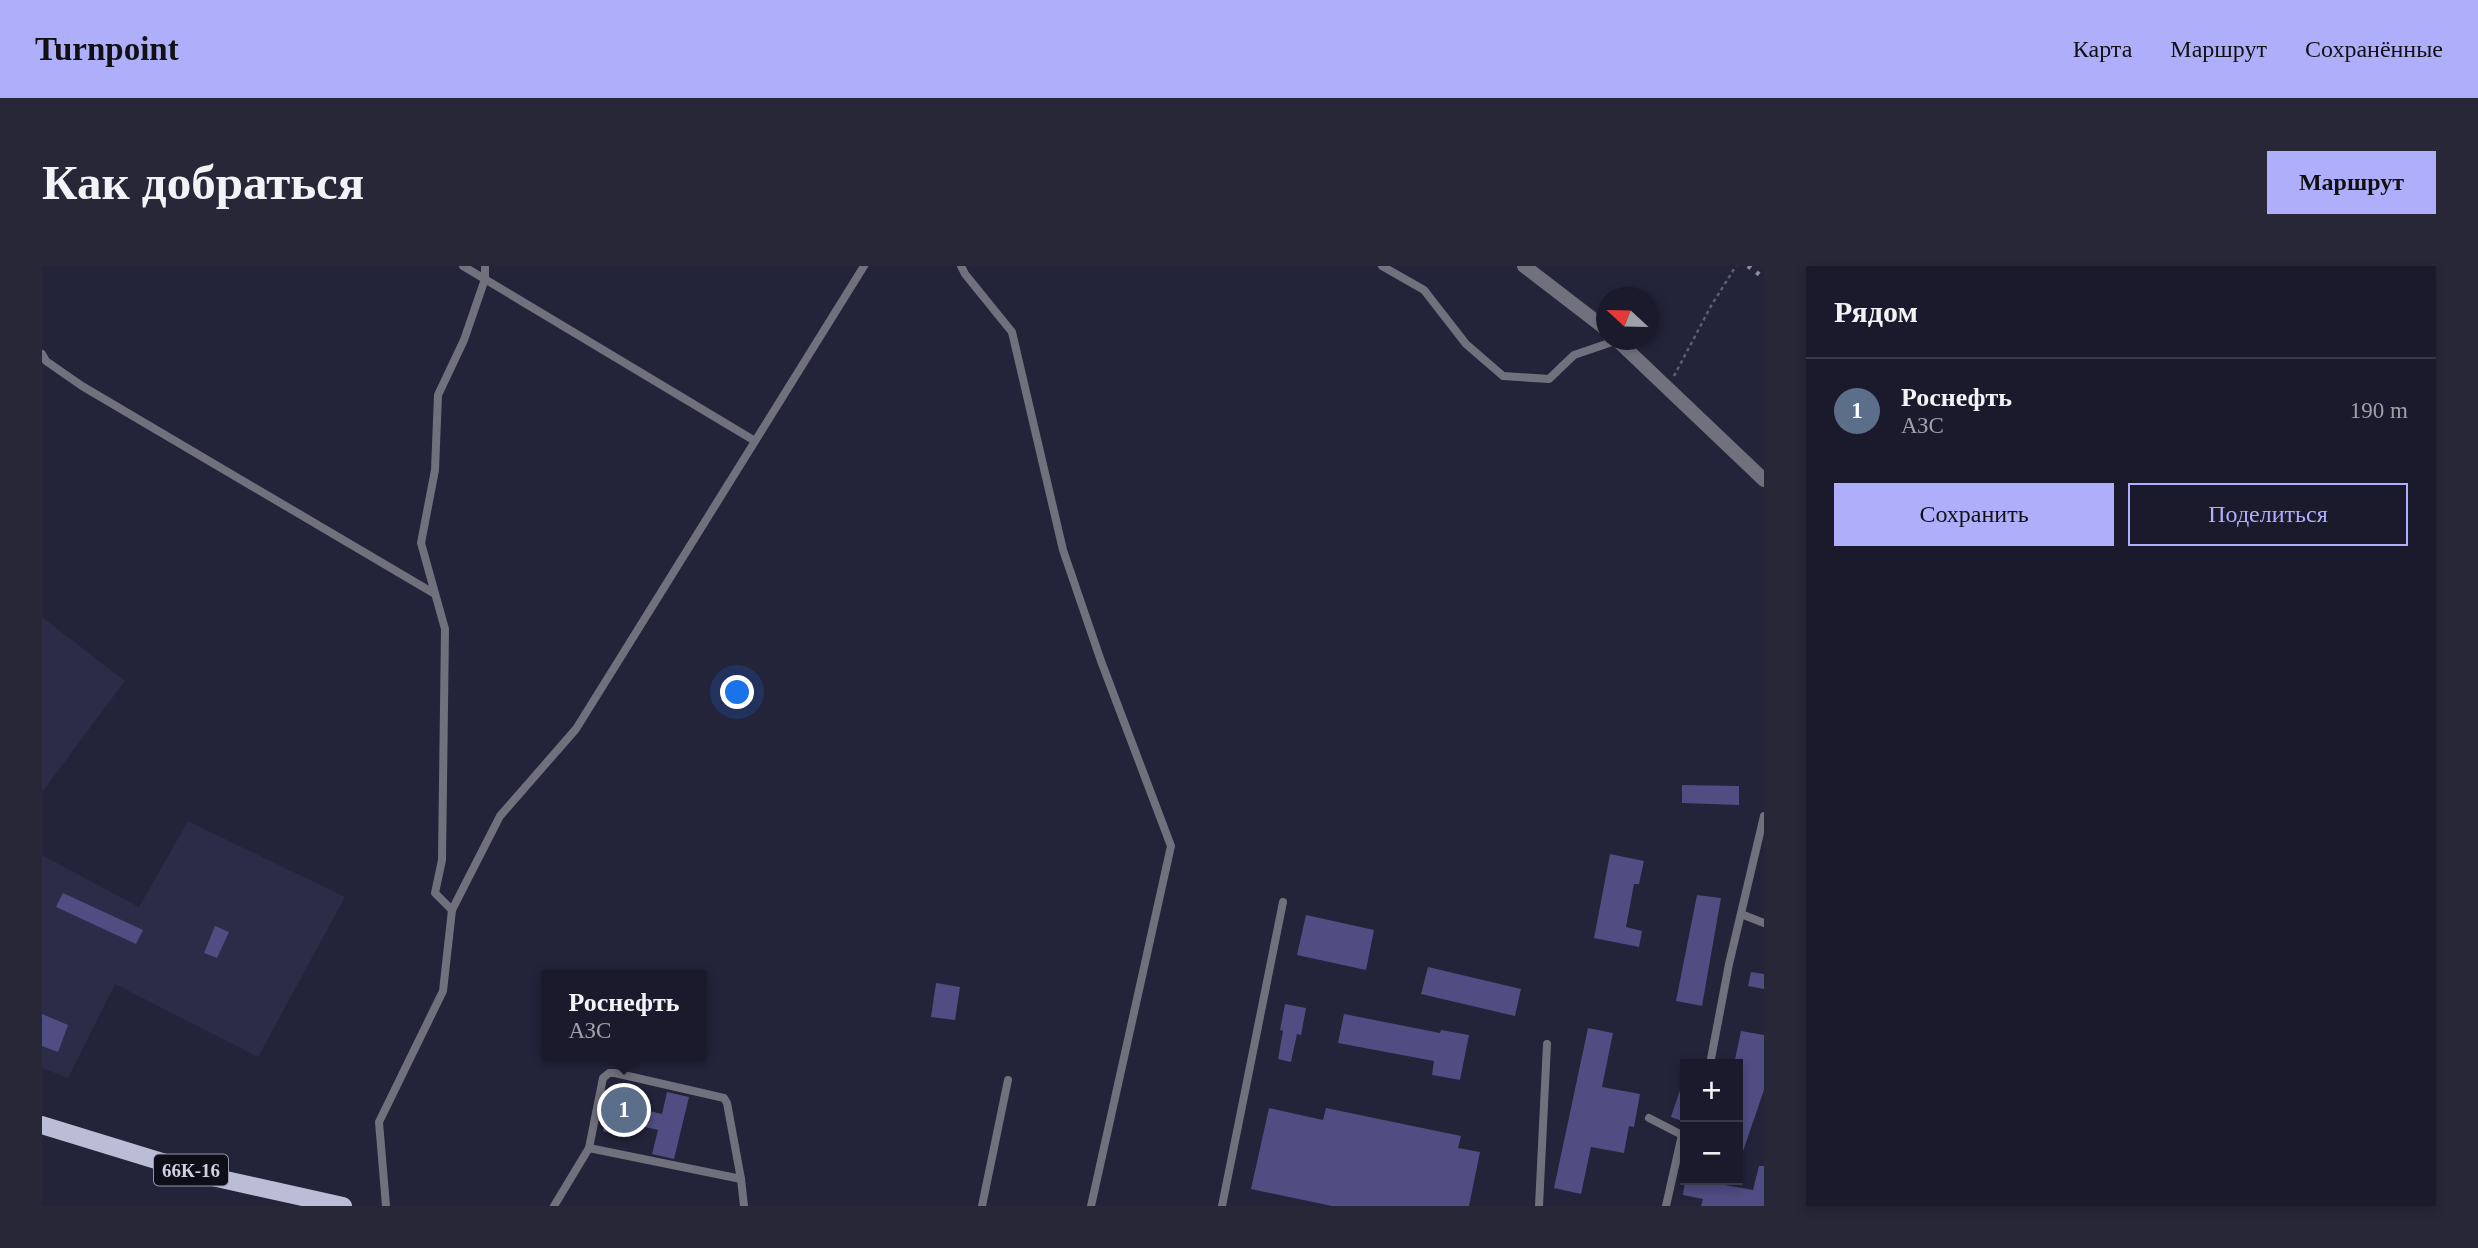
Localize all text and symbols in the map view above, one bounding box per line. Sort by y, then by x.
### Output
text: Turnpoint [35,31,179,67]
text: Карта [2073,36,2132,62]
text: Маршрут [2170,36,2267,62]
text: Сохранённые [2305,36,2443,62]
button: Маршрут [2267,151,2436,214]
text: Как добраться [42,155,364,210]
north arrow [1596,287,1659,350]
text: Рядом [1834,295,1918,328]
text: Роснефть [1901,383,2012,412]
text: 1 [1851,398,1863,423]
text: 190 m [2350,398,2408,423]
text: АЗС [1901,413,1944,438]
button: Сохранить [1834,483,2114,546]
button: Поделиться [2128,483,2408,546]
your location [720,675,754,709]
popup [542,970,706,1061]
text: Роснефть [568,988,680,1017]
text: АЗС [568,1018,611,1043]
map controls [1680,1059,1743,1185]
button: + [1680,1059,1743,1122]
pin: 1 [601,1084,647,1136]
button: − [1680,1122,1743,1185]
road number: 66К-16 [154,1154,228,1186]

